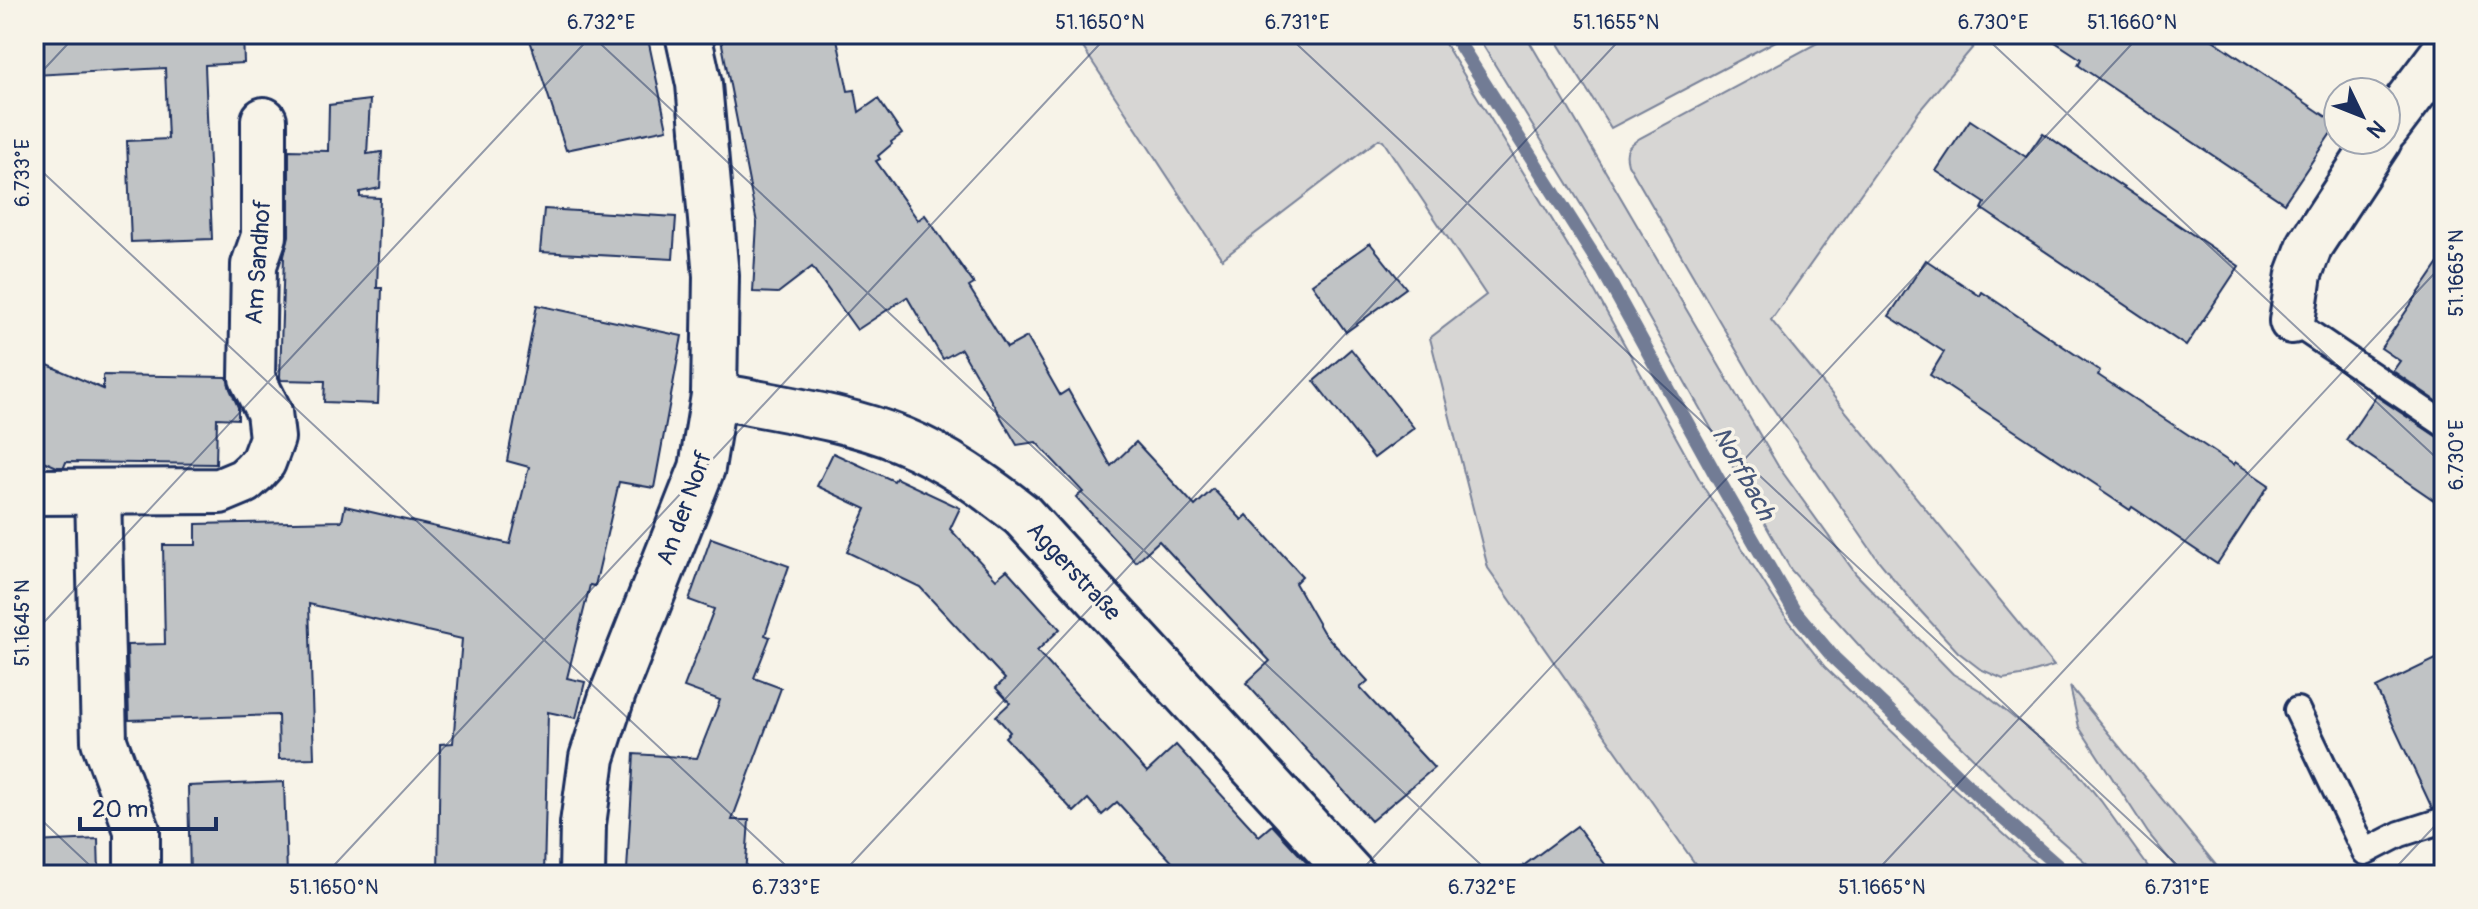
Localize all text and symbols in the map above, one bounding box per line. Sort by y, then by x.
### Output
text: 6.732°E [567,10,635,35]
text: 51.1650°N [1055,10,1145,35]
text: 6.731°E [1265,10,1329,35]
text: 51.1655°N [1573,10,1659,35]
text: 6.730°E [1958,10,2028,35]
text: 51.1660°N [2087,10,2177,35]
north arrow [2322,76,2402,156]
text: N [2360,114,2391,144]
text: 6.733°E [10,139,35,207]
street label: Am Sandhof [240,198,277,326]
text: 51.1665°N [2444,229,2469,317]
text: 6.730°E [2444,420,2469,490]
water label: Norfbach [1704,421,1783,527]
street label: An der Norf [650,447,719,569]
street label: Aggerstraße [1020,516,1127,627]
text: 51.1645°N [10,579,35,667]
scale bar [80,781,216,831]
text: 20 m [92,795,148,824]
text: 51.1650°N [289,875,379,900]
text: 6.733°E [752,875,820,900]
text: 6.732°E [1448,875,1516,900]
text: 51.1665°N [1838,875,1926,900]
text: 6.731°E [2145,875,2209,900]

